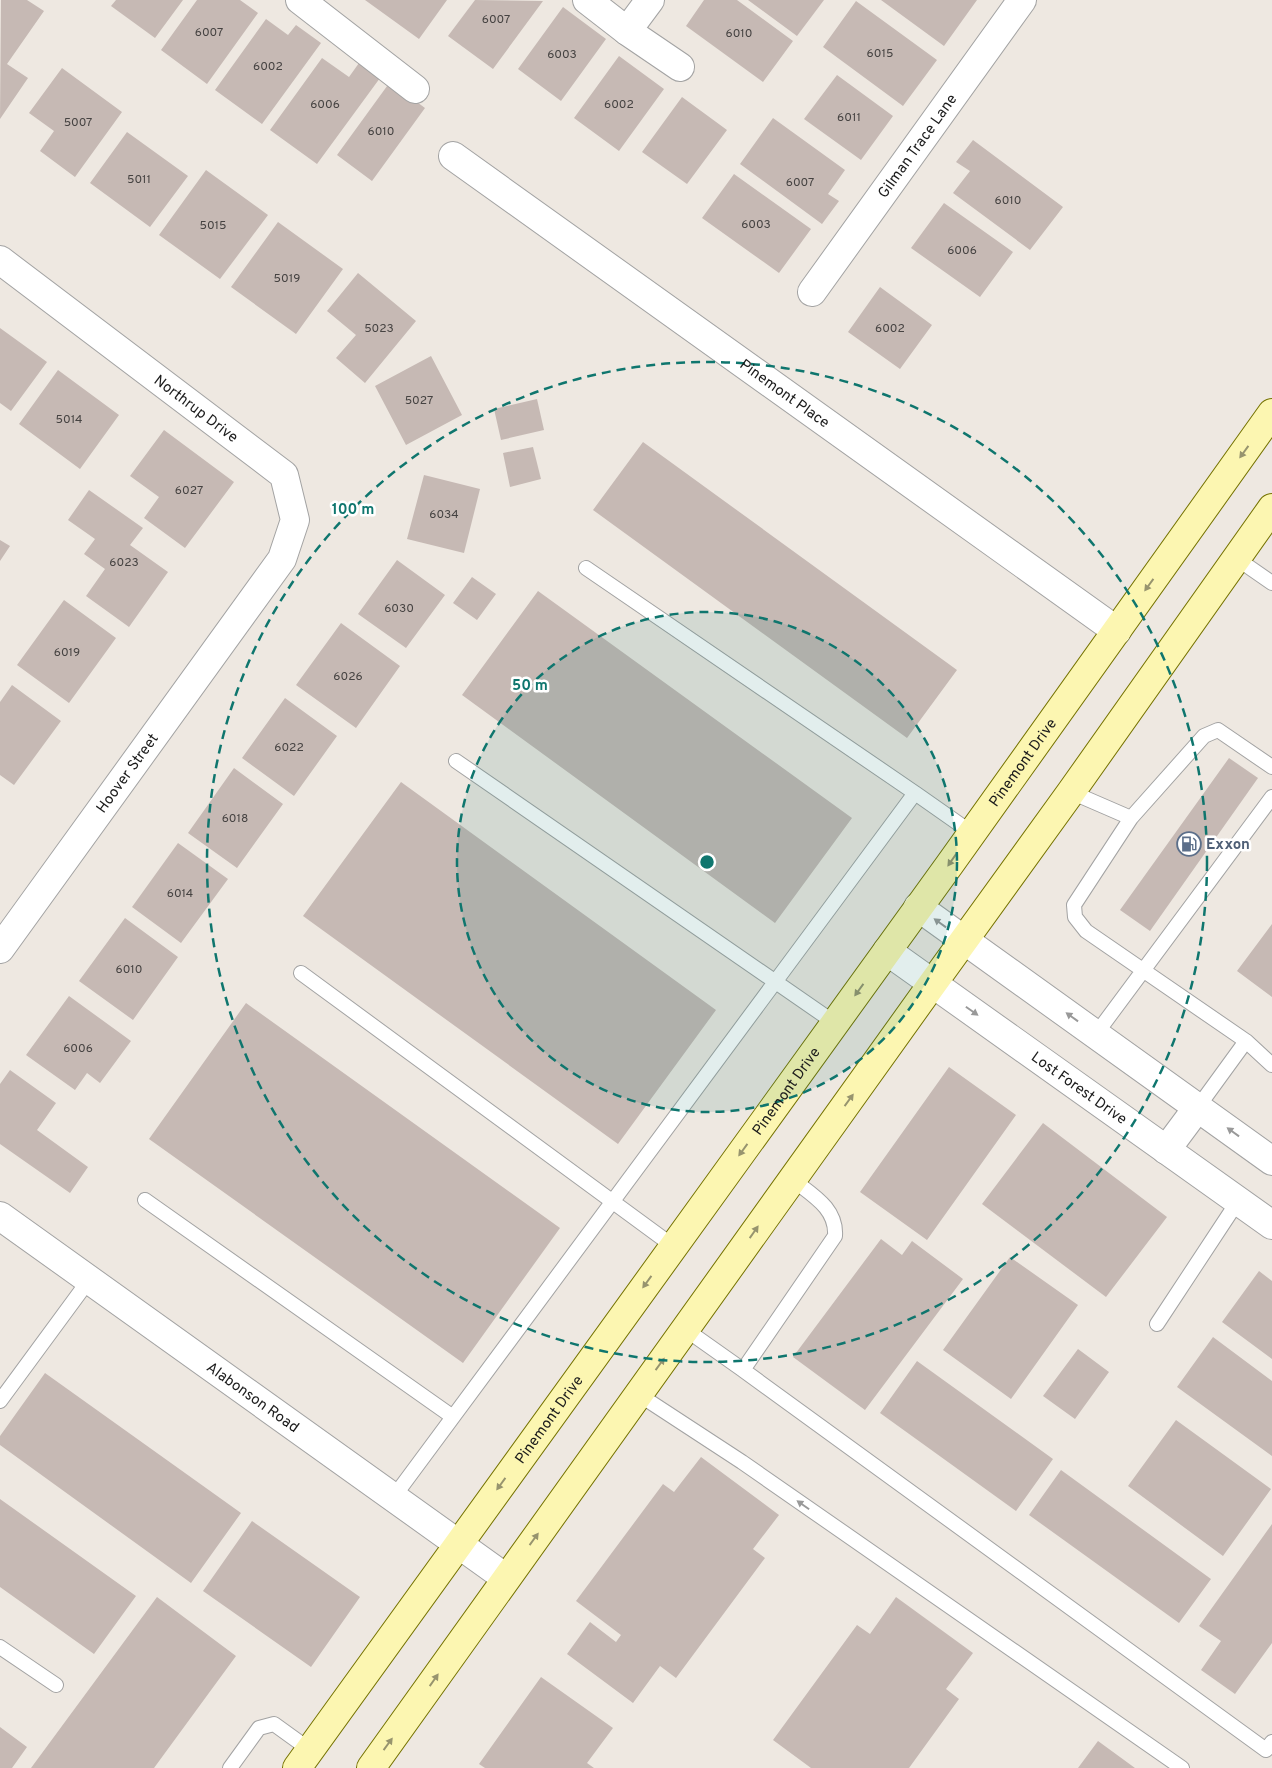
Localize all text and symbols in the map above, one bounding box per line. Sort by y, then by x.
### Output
house number: 6007 [482,12,510,28]
house number: 6007 [195,25,223,41]
house number: 6010 [725,26,753,42]
house number: 6015 [867,46,893,62]
house number: 6003 [547,47,577,63]
house number: 6002 [253,59,283,75]
street label: Gilman Trace Lane [874,91,962,203]
house number: 6006 [310,97,340,113]
house number: 6002 [604,97,634,113]
house number: 6011 [837,110,861,126]
house number: 5007 [64,115,92,131]
house number: 6010 [367,124,395,140]
house number: 5011 [127,172,151,188]
house number: 6007 [786,175,814,191]
house number: 6010 [994,193,1022,209]
house number: 6003 [741,217,771,233]
house number: 5015 [199,218,227,234]
house number: 6006 [947,243,977,259]
house number: 5019 [274,271,300,287]
house number: 5023 [364,321,394,337]
house number: 6002 [875,321,905,337]
street label: Pinemont Place [735,356,833,433]
street label: Northrup Drive [149,372,241,448]
house number: 5027 [405,393,433,409]
house number: 5014 [56,412,82,428]
one-way arrow [1239,446,1249,459]
house number: 6027 [175,483,203,499]
text: 100 m [332,501,374,520]
house number: 6034 [429,507,459,523]
house number: 6023 [109,555,139,571]
one-way arrow [1144,578,1154,592]
house number: 6030 [384,601,414,617]
house number: 6019 [54,645,80,661]
house number: 6026 [333,669,363,685]
text: 50 m [512,677,548,696]
street label: Pinemont Drive [986,715,1062,811]
street label: Hoover Street [93,730,164,817]
house number: 6022 [274,740,304,756]
house number: 6018 [222,811,248,827]
fuel station icon: Exxon [1176,831,1202,857]
place label: Exxon [1206,836,1250,855]
centre of rings [698,853,716,871]
one-way arrow [947,853,957,867]
house number: 6014 [167,886,193,902]
one-way arrow [933,918,947,928]
house number: 6010 [115,962,143,978]
one-way arrow [853,983,864,996]
one-way arrow [965,1006,979,1016]
one-way arrow [1065,1012,1079,1022]
house number: 6006 [63,1041,93,1057]
street label: Pinemont Drive [749,1044,825,1140]
street label: Lost Forest Drive [1027,1048,1130,1130]
one-way arrow [844,1093,854,1107]
one-way arrow [1226,1128,1239,1138]
one-way arrow [738,1143,748,1157]
one-way arrow [749,1225,759,1239]
one-way arrow [642,1275,653,1288]
one-way arrow [655,1357,665,1371]
street label: Alabonson Road [202,1359,302,1438]
street label: Pinemont Drive [512,1372,588,1468]
one-way arrow [496,1477,506,1491]
one-way arrow [796,1500,810,1510]
one-way arrow [529,1532,539,1546]
one-way arrow [429,1673,439,1686]
one-way arrow [383,1737,393,1751]

